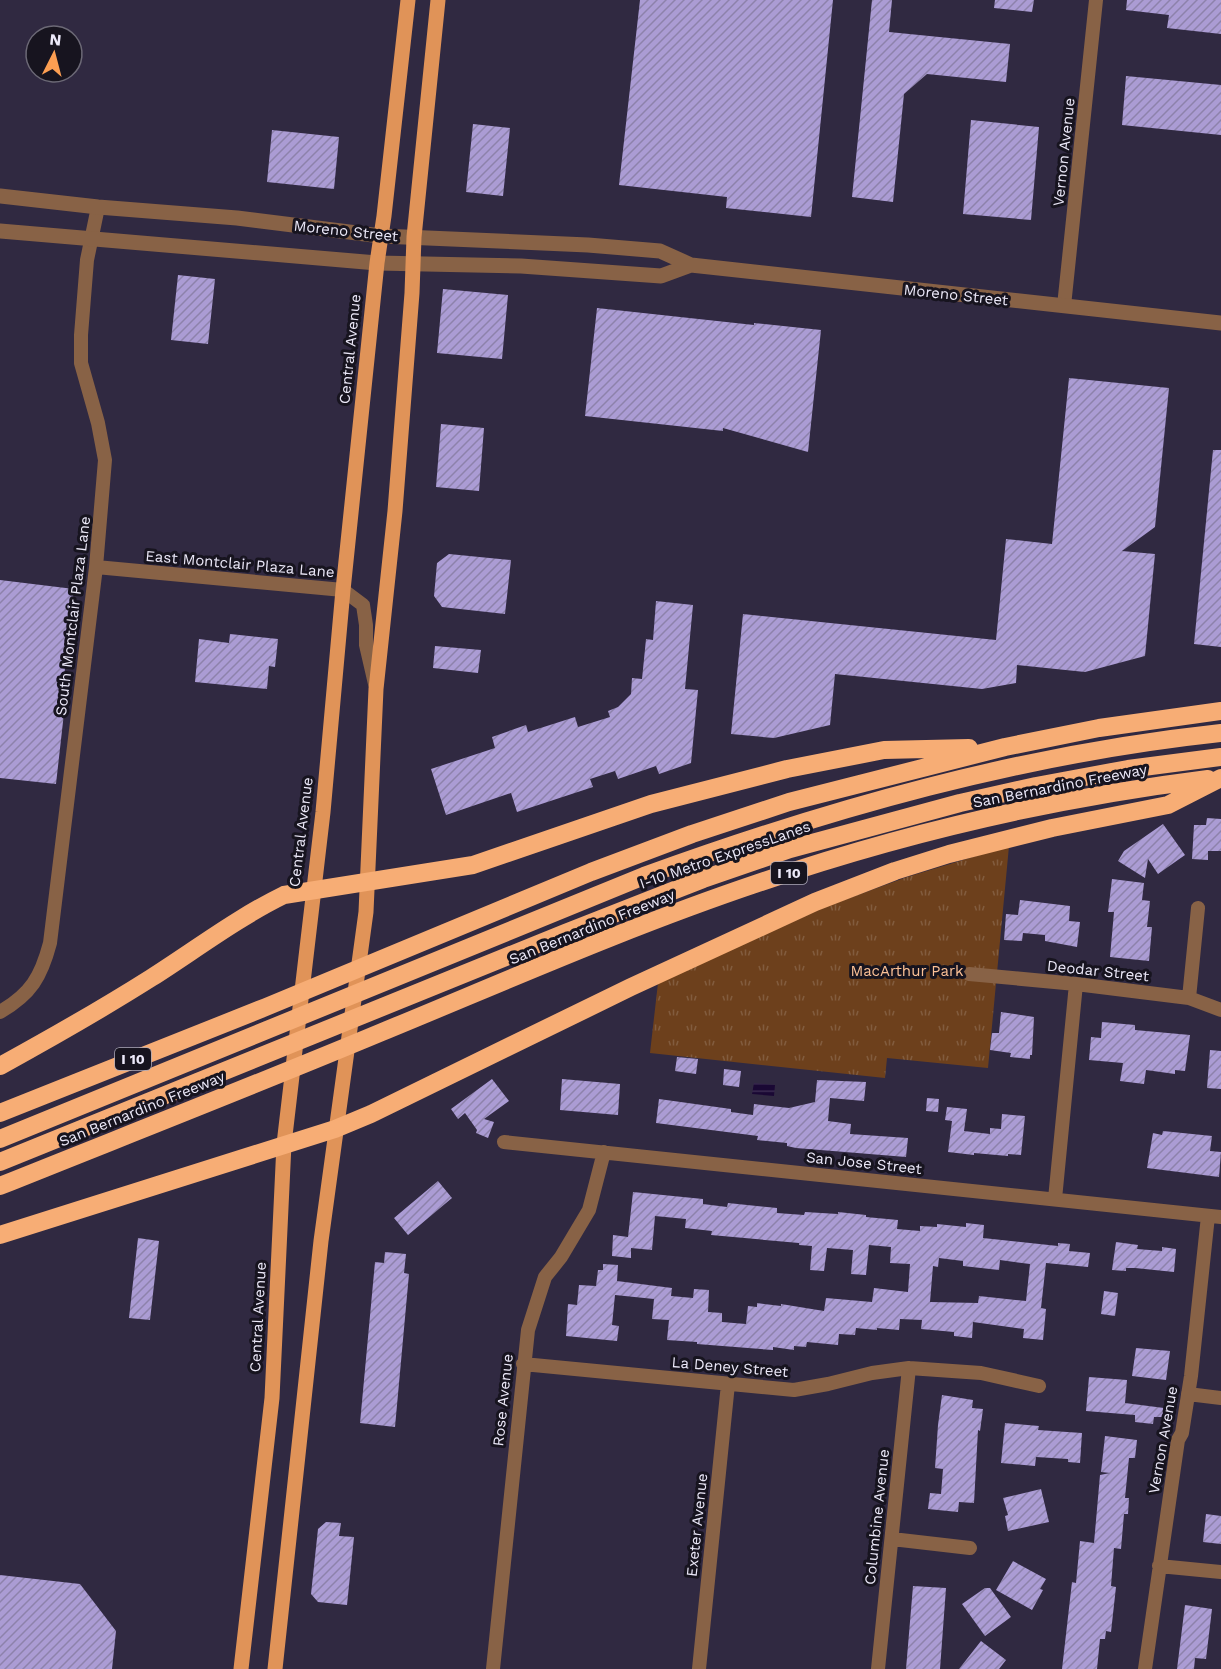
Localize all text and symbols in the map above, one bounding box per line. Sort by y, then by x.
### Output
north arrow [24,24,84,84]
text: N [49,30,62,50]
street label: Vernon Avenue [1049,97,1079,207]
street label: Moreno Street [293,217,400,246]
street label: Moreno Street [903,281,1010,310]
street label: Central Avenue [335,293,365,405]
street label: South Montclair Plaza Lane [52,515,94,717]
street label: East Montclair Plaza Lane [145,547,335,581]
street label: San Bernardino Freeway [971,760,1149,812]
street label: Central Avenue [285,776,317,888]
street label: I-10 Metro ExpressLanes [637,817,813,893]
road number: I 10 [771,862,807,884]
street label: San Bernardino Freeway [507,885,678,969]
street label: Deodar Street [1046,957,1151,985]
park label: MacArthur Park [850,962,964,980]
road number: I 10 [115,1048,151,1070]
street label: San Bernardino Freeway [57,1067,228,1151]
street label: San Jose Street [805,1148,923,1178]
street label: Central Avenue [246,1261,270,1373]
street label: Rose Avenue [489,1353,517,1447]
street label: La Deney Street [671,1353,790,1381]
street label: Vernon Avenue [1145,1385,1181,1495]
street label: Columbine Avenue [861,1448,893,1586]
street label: Exeter Avenue [683,1472,711,1578]

